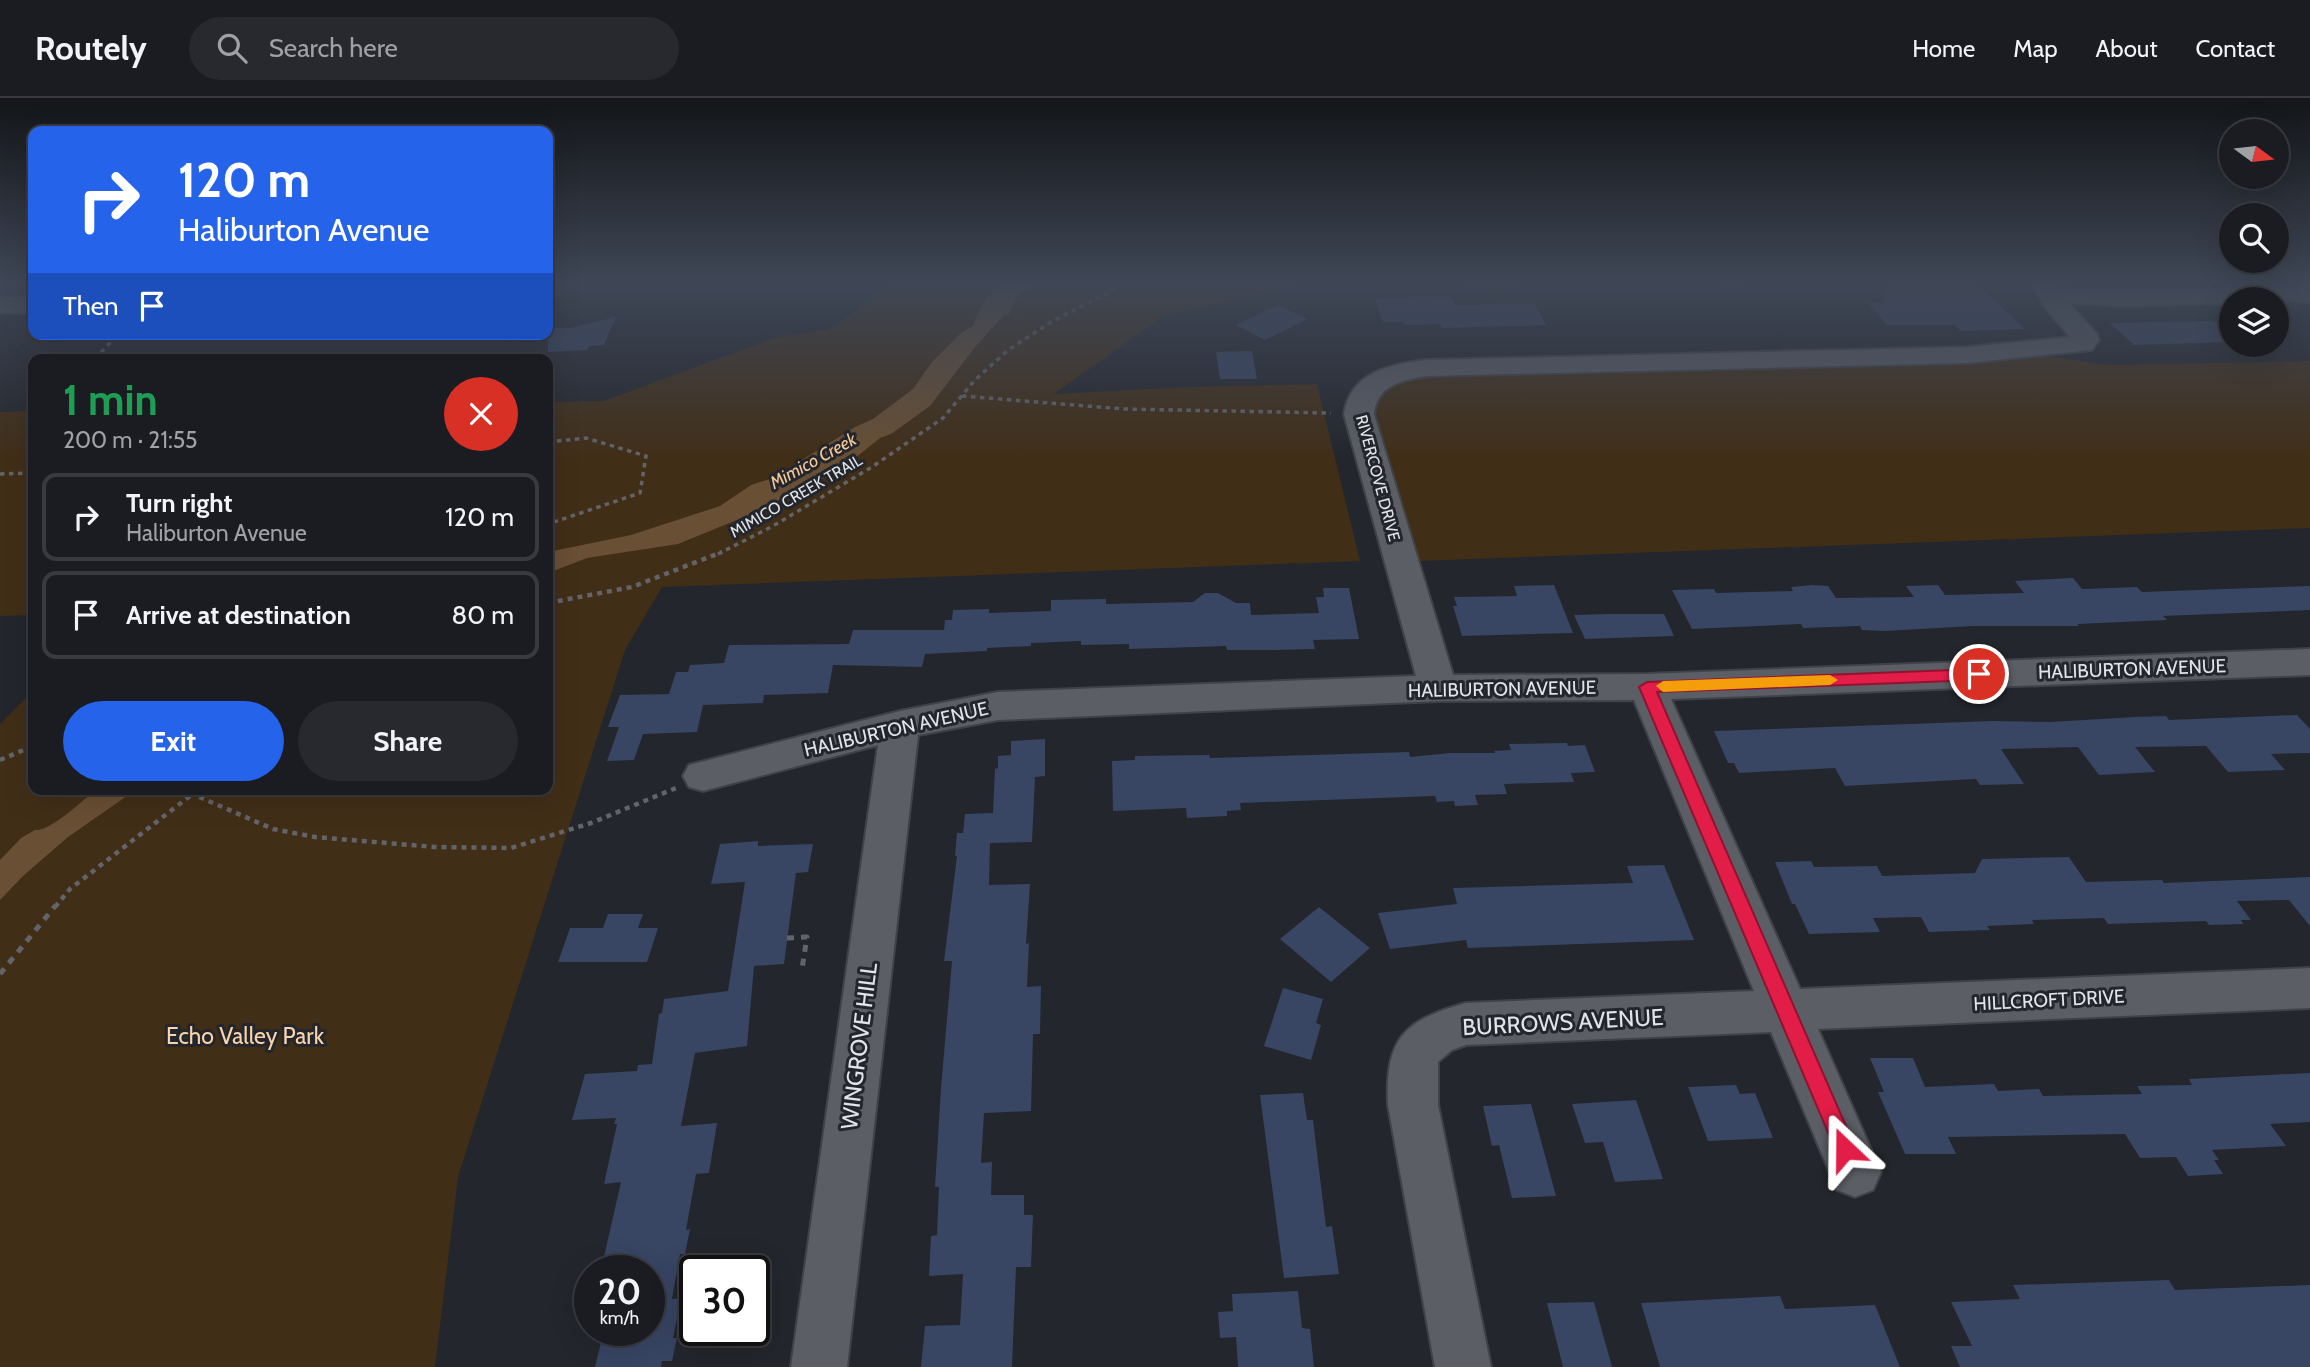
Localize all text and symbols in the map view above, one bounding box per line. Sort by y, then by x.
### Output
search box [189,17,679,80]
text: Routely [35,28,147,68]
icon: search [213,29,251,67]
text: Search here [269,32,398,64]
text: Home [1912,34,1975,63]
text: Map [2013,34,2058,63]
text: About [2096,34,2158,63]
text: Contact [2196,34,2275,63]
north arrow [2219,119,2289,189]
map controls [2219,119,2289,357]
text: 120 m [178,150,310,209]
icon: right [63,154,154,245]
button: search [2219,203,2289,273]
text: Haliburton Avenue [178,210,429,249]
icon: arrive [133,287,171,325]
button: layers [2219,287,2289,357]
text: Then [63,290,119,322]
text: 1 min [63,374,158,426]
button: close [444,377,518,451]
street label: RIVERCOVE DRIVE [1352,413,1404,543]
text: 200 m · 21:55 [63,426,198,454]
water label: Mimico Creek [765,428,861,494]
street label: MIMICO CREEK TRAIL [727,450,865,542]
text: Turn right [126,487,232,519]
icon: right [67,498,105,536]
text: 120 m [445,501,514,533]
text: Haliburton Avenue [126,519,307,547]
icon: arrive [67,596,105,634]
text: Arrive at destination [126,599,351,631]
text: 80 m [451,599,514,631]
pin [1949,644,2009,704]
street label: HALIBURTON AVENUE [2038,654,2226,684]
icon: arrive [1960,655,1998,693]
street label: HALIBURTON AVENUE [1408,676,1596,702]
street label: HALIBURTON AVENUE [802,697,990,761]
button: Exit [63,701,284,781]
button: Share [298,701,518,781]
street label: WINGROVE HILL [835,961,883,1131]
street label: HILLCROFT DRIVE [1973,985,2125,1015]
street label: BURROWS AVENUE [1462,1003,1664,1041]
park label: Echo Valley Park [166,1022,325,1050]
position arrow [1808,1112,1882,1186]
speed limit sign: 30 [679,1255,770,1346]
text: 20 [598,1270,641,1313]
text: km/h [600,1307,639,1329]

